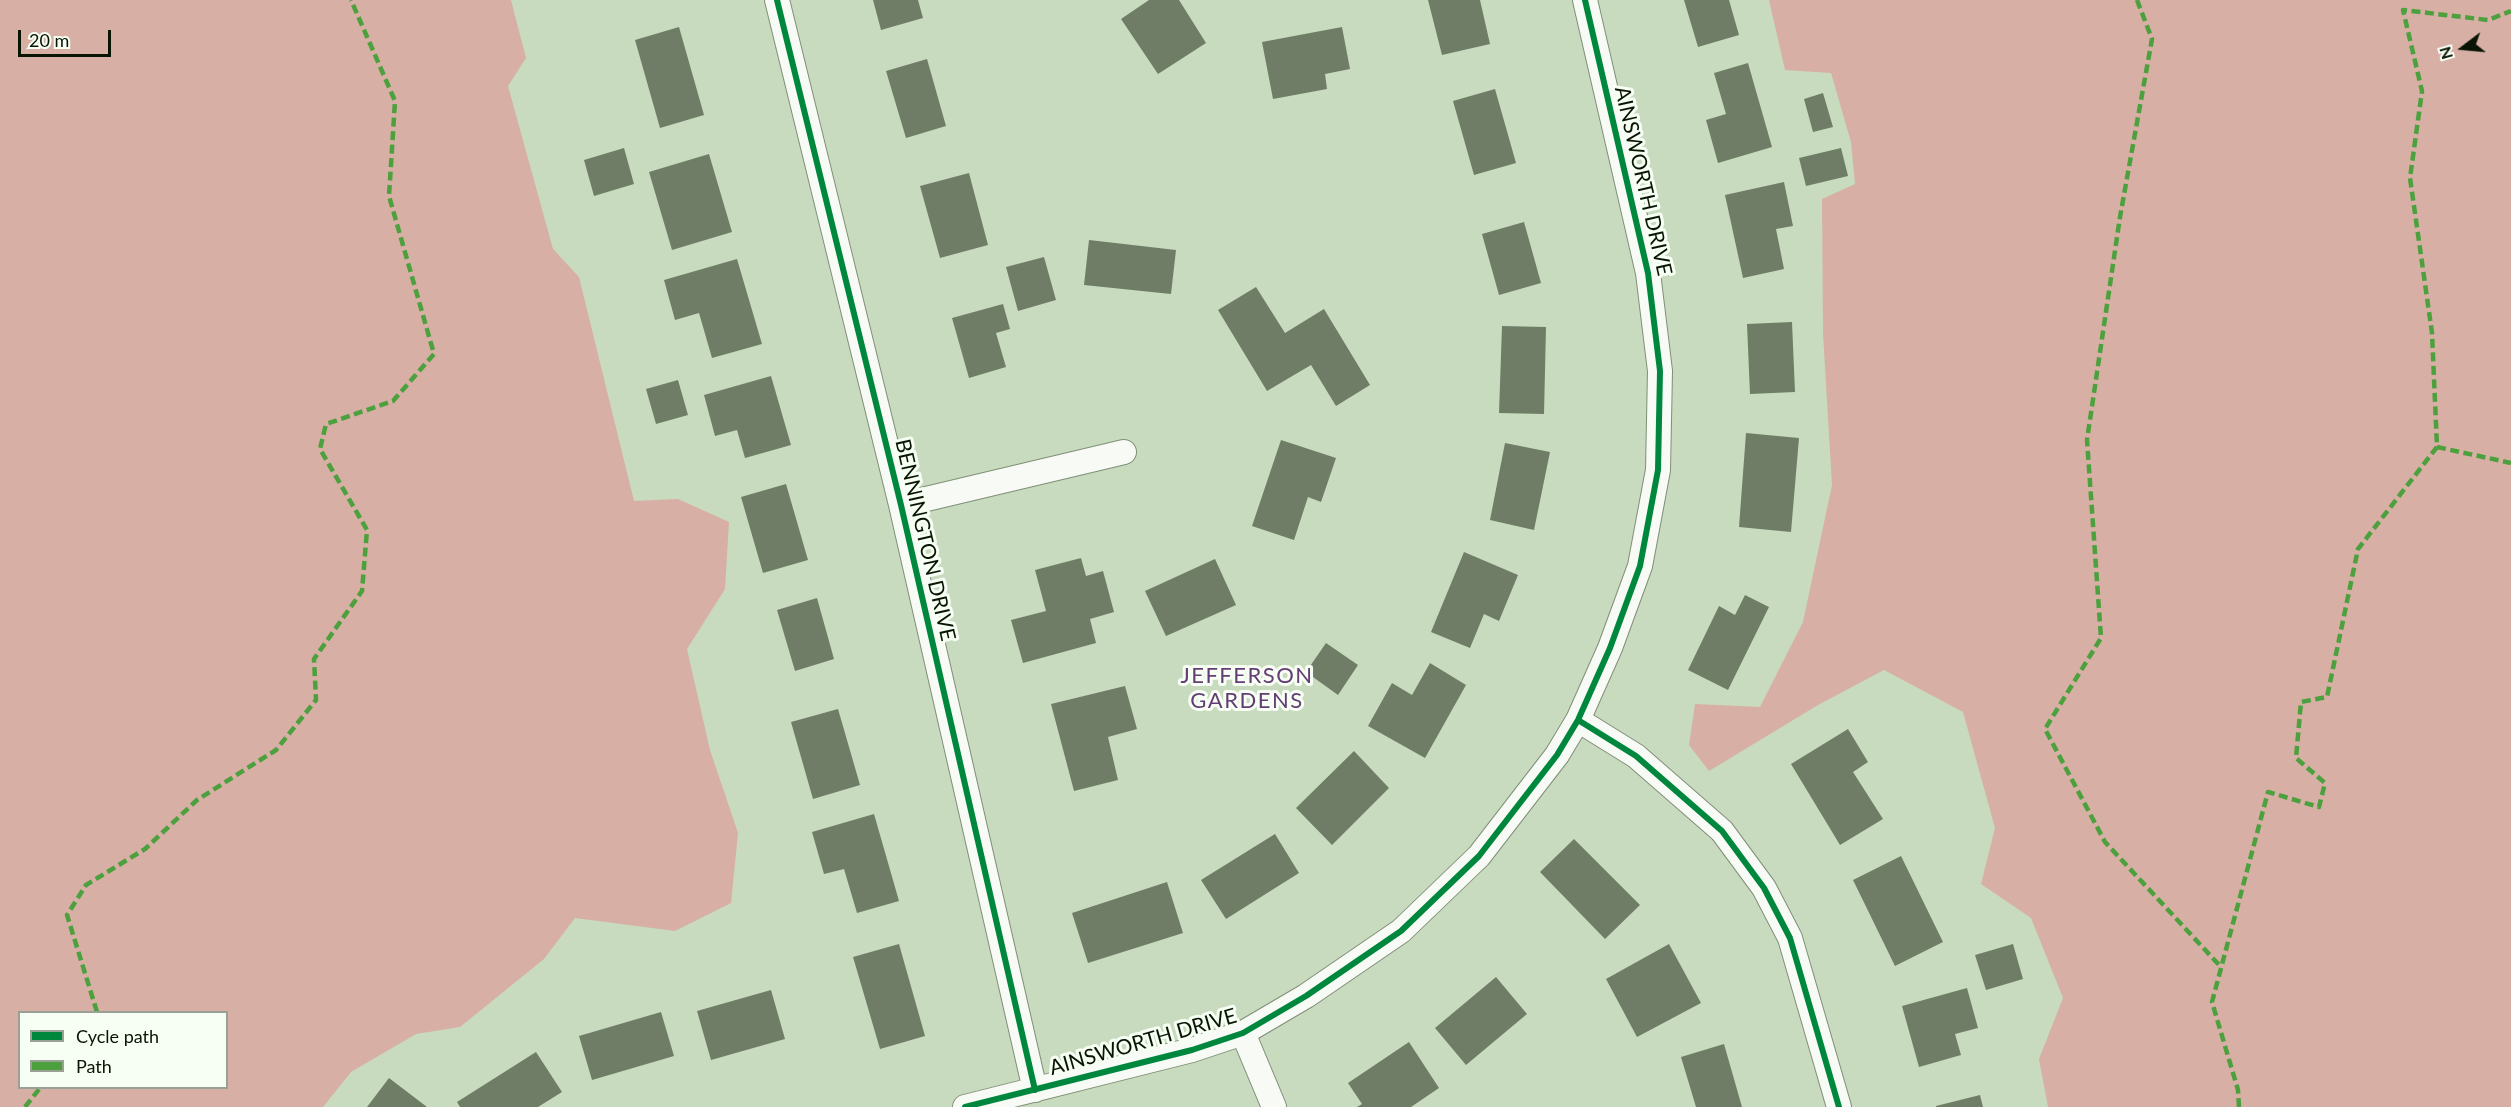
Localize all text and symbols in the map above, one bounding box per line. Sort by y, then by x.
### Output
scale bar [21,18,114,56]
north arrow [2433,18,2493,78]
text: 20 m [29,29,69,51]
text: N [2434,45,2456,62]
street label: AINSWORTH DRIVE [1609,84,1677,278]
street label: BENNINGTON DRIVE [890,437,960,643]
district label: JEFFERSON GARDENS [1180,663,1314,714]
street label: AINSWORTH DRIVE [1046,1003,1240,1081]
legend [18,1011,228,1089]
text: Cycle path [76,1025,159,1047]
text: Path [76,1055,112,1077]

